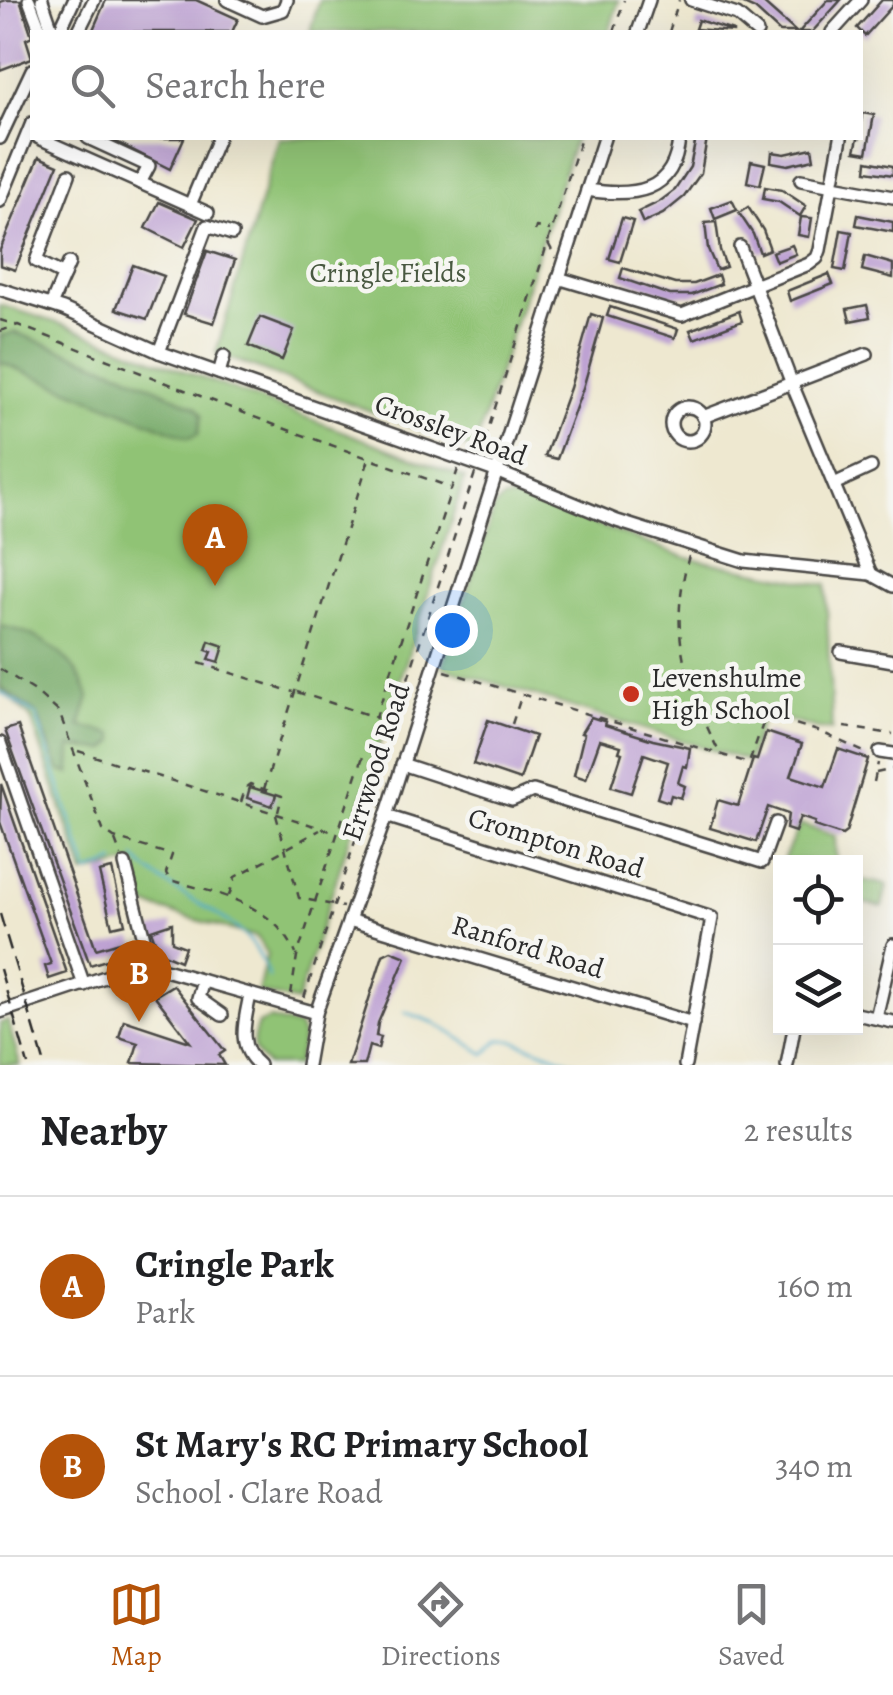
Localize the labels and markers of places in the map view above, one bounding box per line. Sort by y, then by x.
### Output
pin: A [182,504,248,586]
place label: Levenshulme High School [651,659,802,729]
marker: Levenshulme High School [620,683,642,705]
pin: B [106,940,172,1022]

